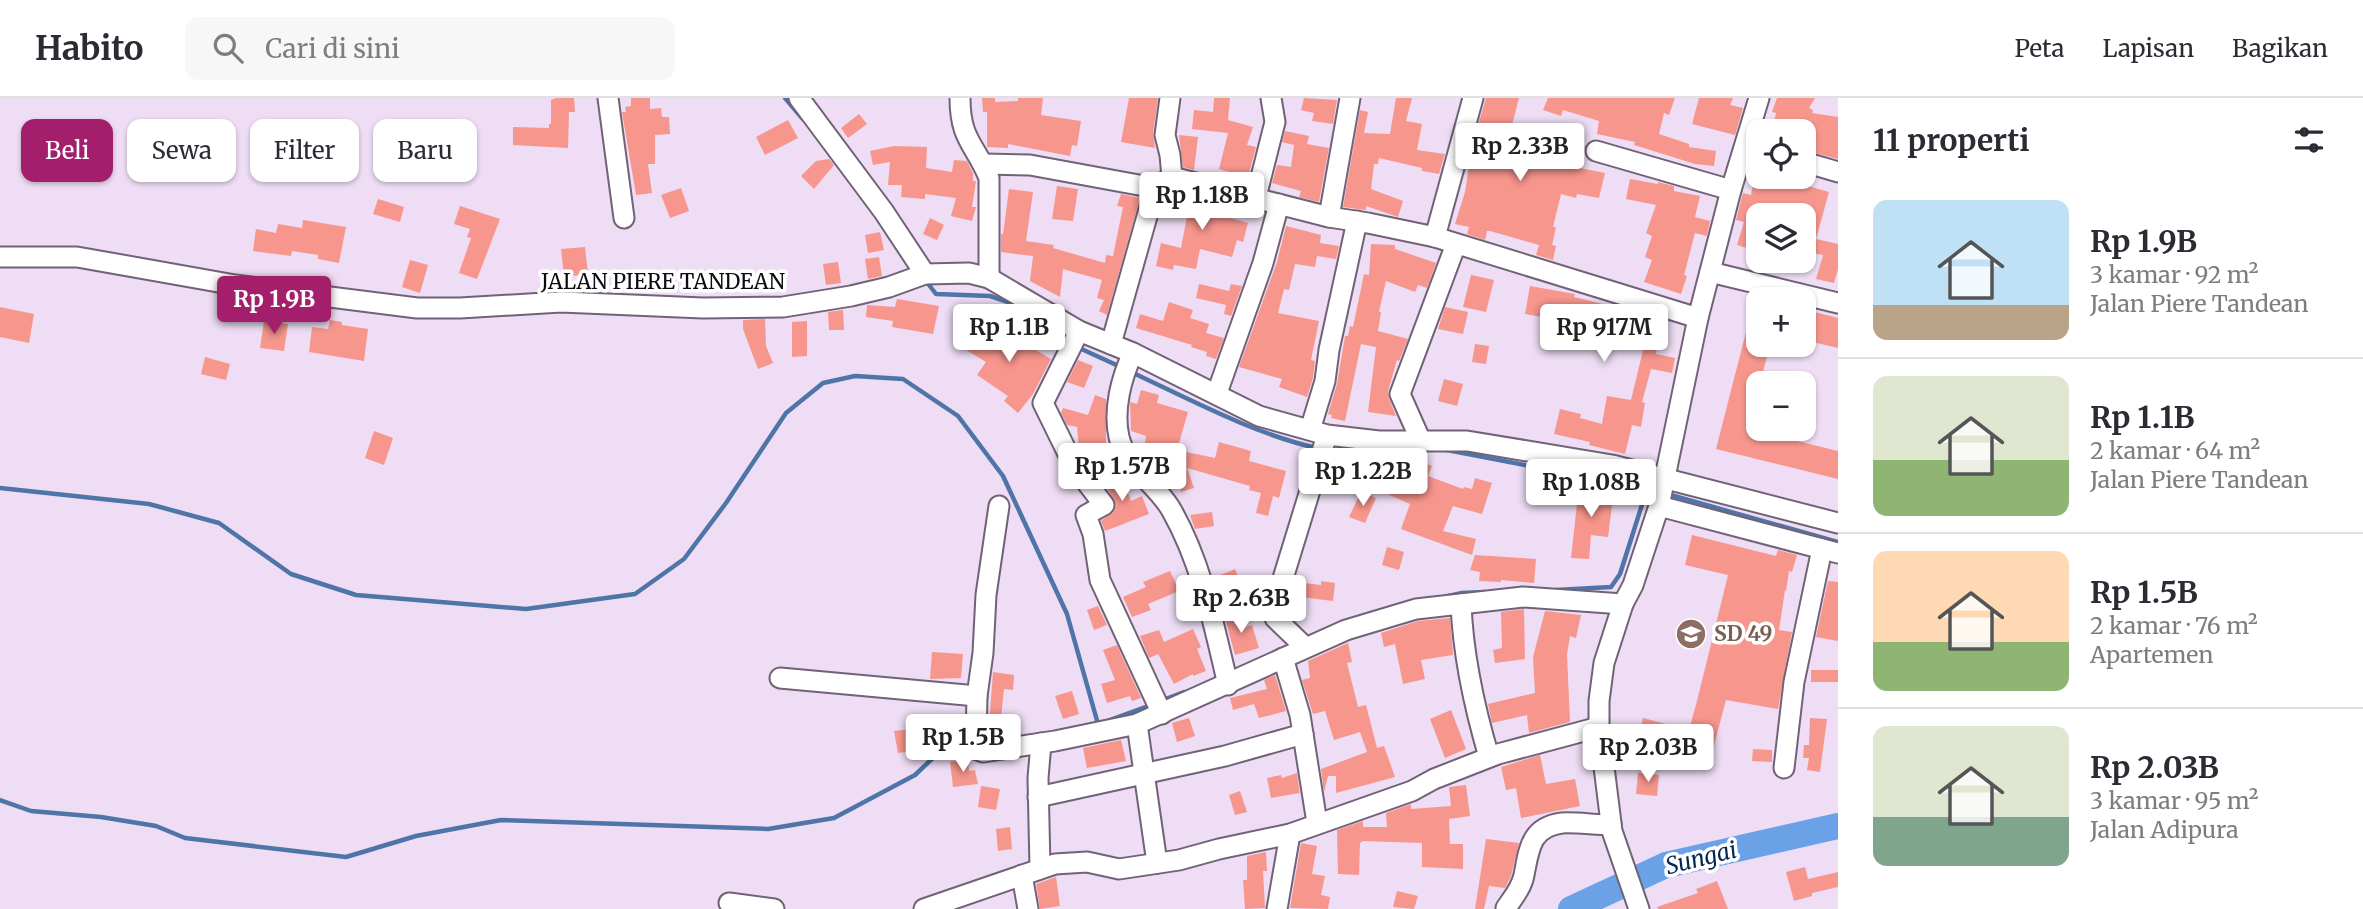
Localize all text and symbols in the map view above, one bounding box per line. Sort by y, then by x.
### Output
search box [185,17,675,80]
text: Habito [35,28,143,69]
icon: search [209,29,247,67]
text: Cari di sini [265,32,400,65]
text: Peta [2014,33,2064,64]
text: Lapisan [2102,33,2194,64]
text: Bagikan [2232,33,2328,64]
chip: Beli [21,119,113,182]
chip: Sewa [127,119,236,182]
chip: Filter [250,119,359,182]
chip: Baru [373,119,477,182]
map controls [1746,119,1816,441]
button: locate [1746,119,1816,189]
text: 11 properti [1873,121,2030,159]
icon: filters [2290,121,2328,159]
pin: Rp 2.33B [1448,123,1592,183]
text: Rp 2.33B [1471,131,1569,160]
pin: Rp 1.18B [1130,172,1274,232]
text: Rp 1.18B [1155,180,1249,209]
button: layers [1746,203,1816,273]
text: Rp 1.9B [2090,222,2197,260]
icon: home [1929,228,2013,312]
text: 3 kamar · 92 m² [2090,260,2258,289]
street label: JALAN PIERE TANDEAN [540,268,785,295]
pin: Rp 1.9B [209,276,339,336]
text: Rp 1.9B [233,284,315,313]
button: + [1746,287,1816,357]
text: Jalan Piere Tandean [2090,289,2309,318]
pin: Rp 1.1B [944,304,1074,364]
pin: Rp 917M [1539,304,1669,364]
text: Rp 1.1B [969,312,1049,341]
text: Rp 917M [1556,312,1652,341]
button: − [1746,371,1816,441]
text: Rp 1.1B [2090,398,2194,436]
icon: home [1929,404,2013,488]
text: 2 kamar · 64 m² [2090,436,2260,465]
pin: Rp 1.57B [1050,444,1194,503]
pin: Rp 1.22B [1291,448,1435,508]
text: Rp 1.57B [1074,451,1170,480]
text: Rp 1.22B [1315,456,1411,485]
pin: Rp 1.08B [1519,460,1663,519]
text: Jalan Piere Tandean [2090,465,2309,494]
text: Rp 1.08B [1542,467,1640,496]
text: Rp 1.5B [2090,573,2198,611]
pin: Rp 2.63B [1169,575,1313,635]
icon: home [1929,579,2013,663]
text: Rp 2.63B [1192,583,1290,612]
text: 2 kamar · 76 m² [2090,611,2258,640]
school or university icon: SD 49 [1674,617,1708,651]
place label: SD 49 [1714,620,1772,647]
text: Apartemen [2090,640,2214,669]
pin: Rp 1.5B [898,714,1028,774]
text: Rp 1.5B [922,722,1004,751]
pin: Rp 2.03B [1576,724,1720,784]
text: Rp 2.03B [1599,732,1697,761]
text: Rp 2.03B [2090,748,2219,786]
icon: home [1929,754,2013,838]
text: 3 kamar · 95 m² [2090,786,2258,815]
text: Jalan Adipura [2090,815,2239,844]
water label: Sungai [1662,835,1740,880]

